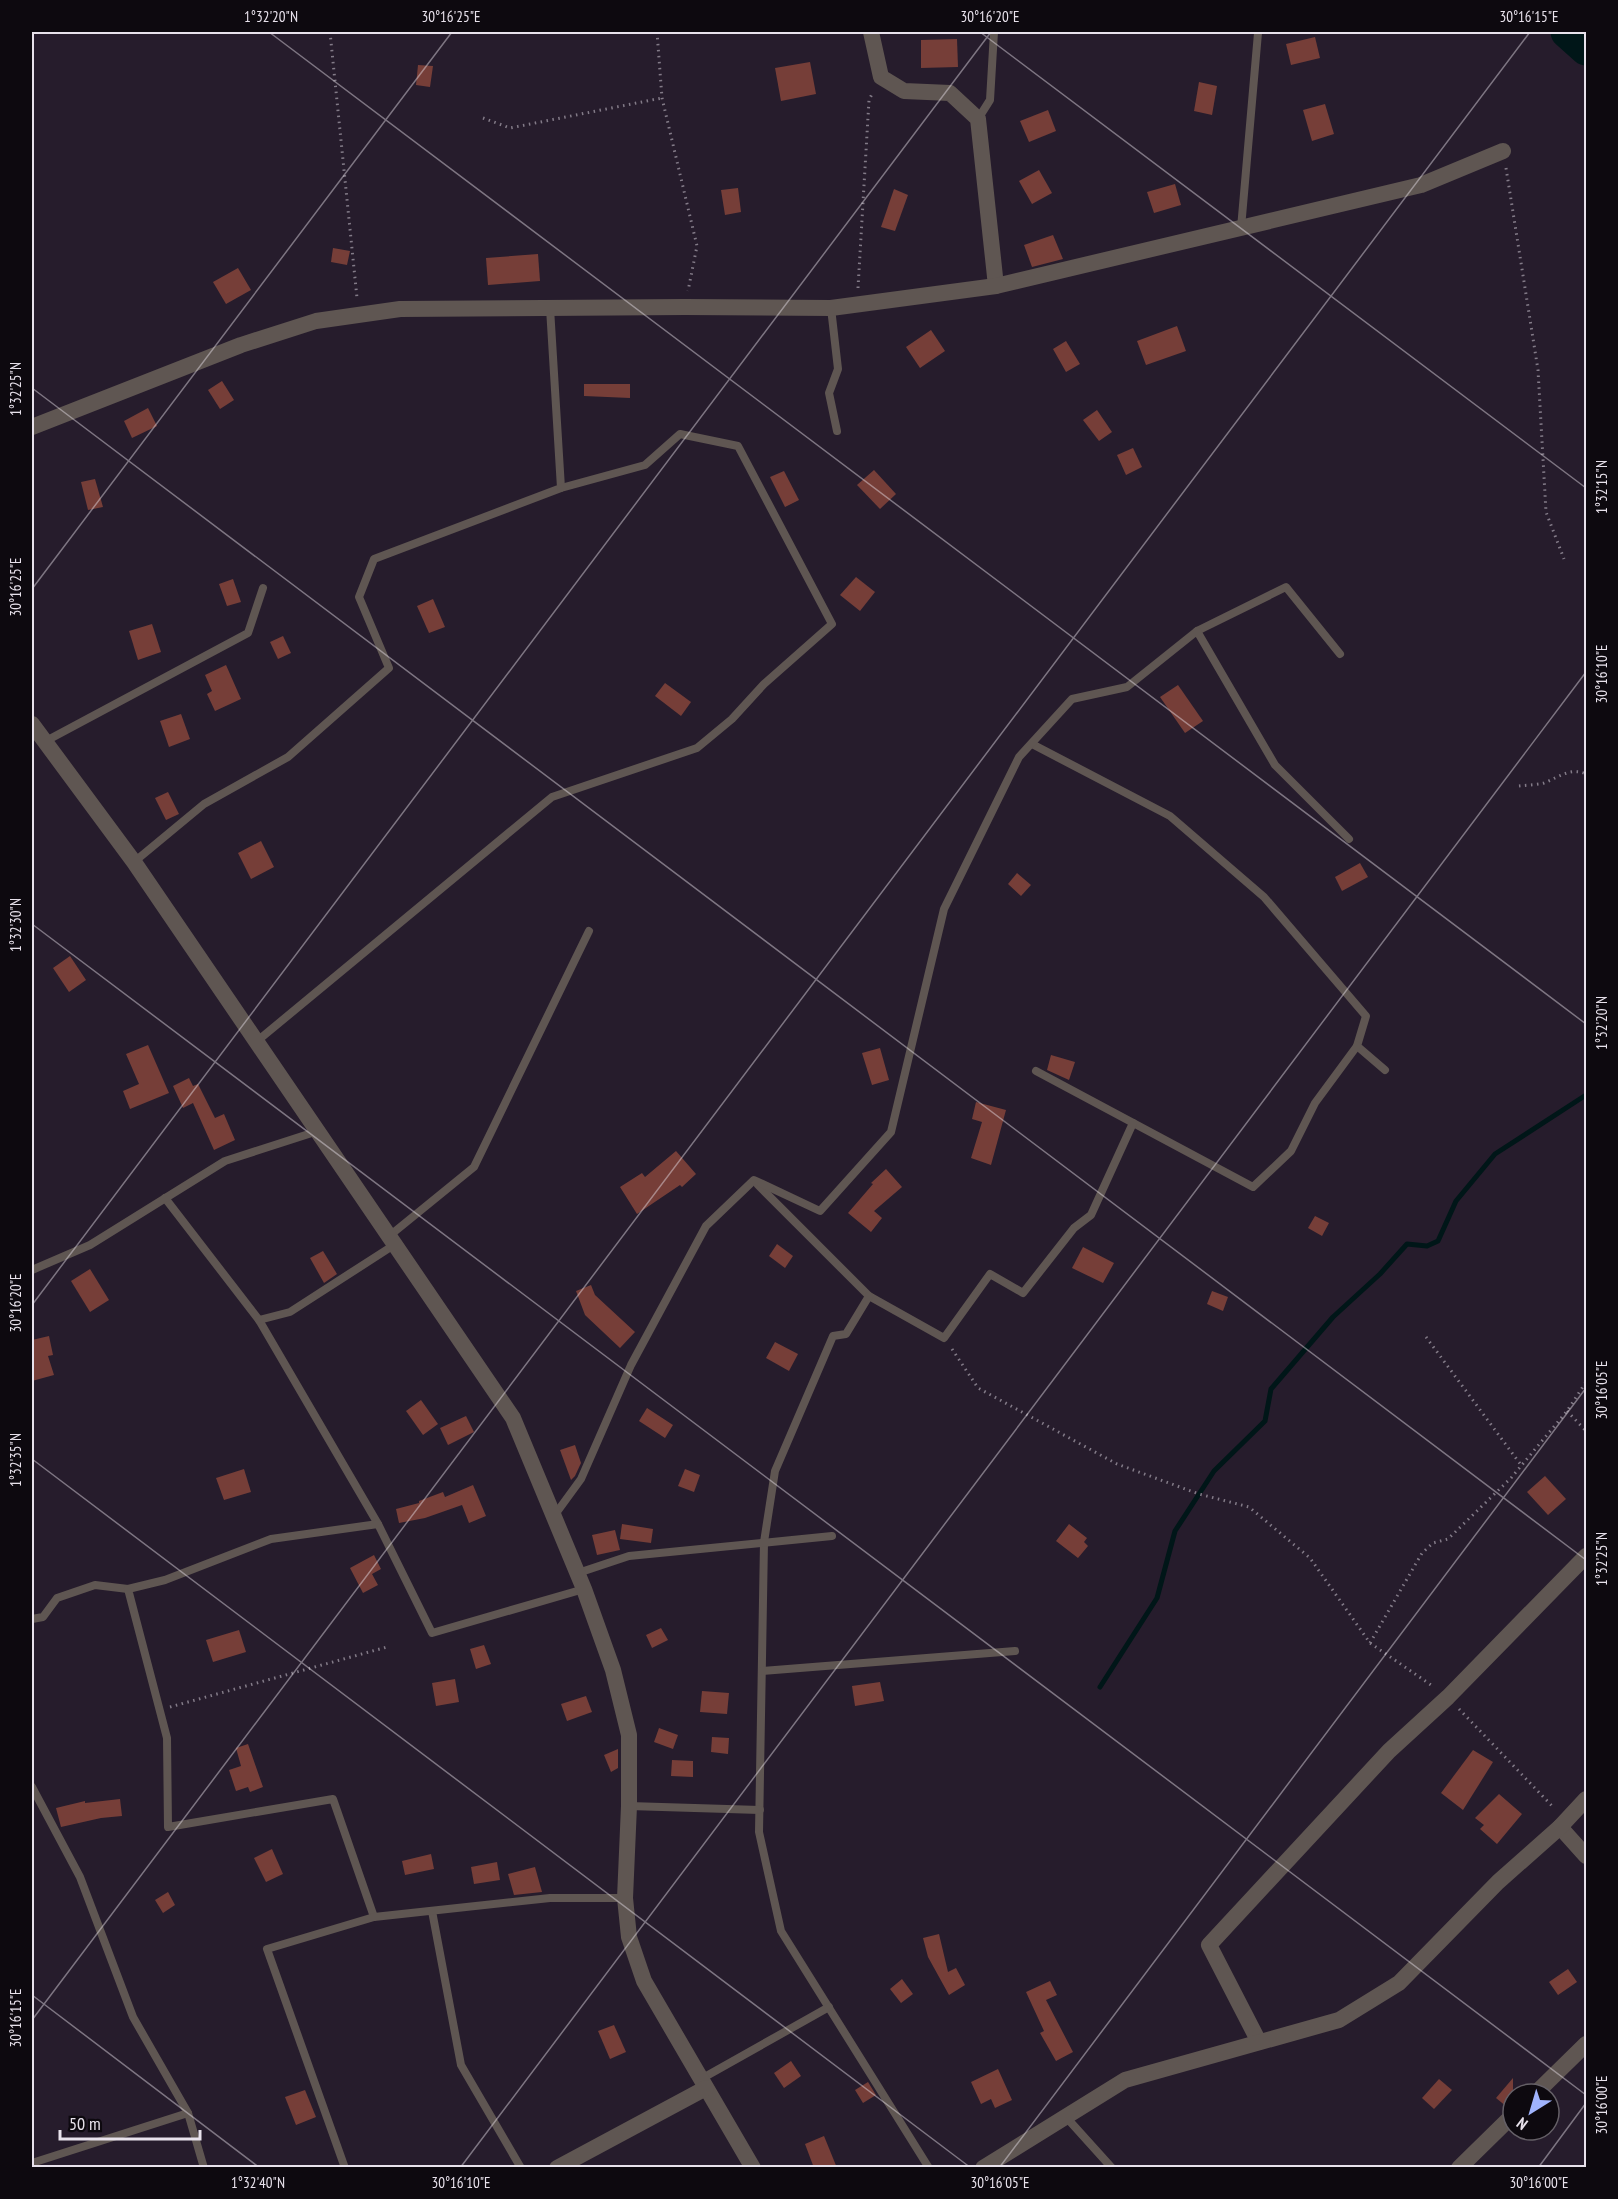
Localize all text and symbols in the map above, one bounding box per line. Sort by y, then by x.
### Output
text: 1°32'20"N [244,7,298,26]
text: 30°16'25"E [421,7,481,26]
text: 30°16'20"E [960,7,1020,26]
text: 30°16'15"E [1499,7,1559,26]
text: 1°32'25"N [6,362,25,416]
text: 1°32'15"N [1592,460,1611,514]
text: 30°16'25"E [6,557,25,617]
text: 30°16'10"E [1592,644,1611,704]
text: 1°32'30"N [6,898,25,952]
text: 1°32'20"N [1592,996,1611,1050]
text: 30°16'20"E [6,1273,25,1333]
text: 30°16'05"E [1592,1360,1611,1420]
text: 1°32'35"N [6,1433,25,1487]
text: 1°32'25"N [1592,1532,1611,1586]
text: 30°16'15"E [6,1988,25,2048]
text: 30°16'00"E [1592,2075,1611,2135]
north arrow [1501,2082,1561,2142]
scale bar [60,2103,200,2141]
text: 50 m [69,2112,101,2135]
text: N [1513,2113,1531,2135]
text: 1°32'40"N [231,2173,285,2192]
text: 30°16'10"E [431,2173,491,2192]
text: 30°16'05"E [970,2173,1030,2192]
text: 30°16'00"E [1509,2173,1569,2192]

